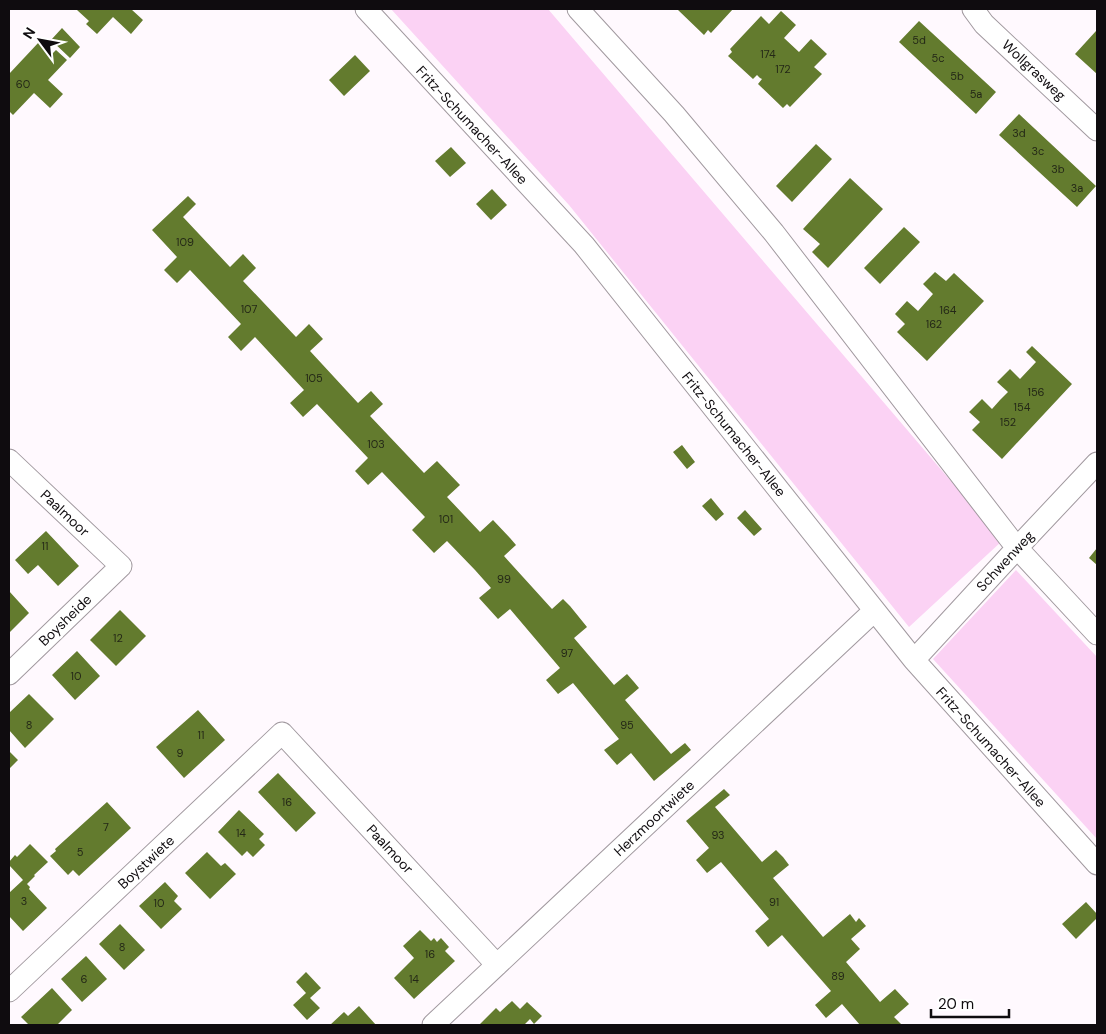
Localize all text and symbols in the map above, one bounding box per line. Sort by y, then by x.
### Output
north arrow [15,15,65,65]
text: N [19,24,39,42]
house number: 5d [912,33,926,47]
street label: Wollgrasweg [998,36,1070,104]
house number: 174 [760,47,776,61]
house number: 5c [931,51,945,65]
street label: Fritz-Schumacher-Allee [412,62,532,188]
house number: 172 [775,62,791,76]
house number: 5b [950,69,964,83]
house number: 60 [16,77,30,91]
house number: 5a [970,87,982,101]
house number: 3d [1012,126,1026,140]
house number: 3c [1032,144,1044,158]
house number: 3b [1051,162,1065,176]
house number: 3a [1071,181,1083,195]
house number: 109 [176,235,194,249]
house number: 107 [241,302,257,316]
house number: 164 [939,303,957,317]
house number: 162 [926,317,942,331]
street label: Fritz-Schumacher-Allee [678,368,790,500]
house number: 105 [305,371,323,385]
house number: 156 [1027,385,1045,399]
house number: 154 [1014,400,1031,414]
house number: 152 [1000,415,1016,429]
house number: 103 [367,437,385,451]
street label: Paalmoor [37,486,93,540]
house number: 101 [439,512,453,526]
street label: Schwenweg [972,527,1038,595]
house number: 11 [42,539,48,553]
house number: 99 [497,572,511,586]
street label: Boysheide [35,590,95,650]
house number: 12 [113,631,123,645]
house number: 97 [561,646,573,660]
house number: 10 [71,669,81,683]
street label: Fritz-Schumacher-Allee [932,683,1050,811]
house number: 8 [26,718,32,732]
house number: 95 [620,718,634,732]
house number: 11 [198,728,204,742]
house number: 9 [177,746,184,760]
street label: Herzmoortwiete [610,776,698,860]
house number: 16 [282,795,292,809]
house number: 7 [103,820,109,834]
street label: Paalmoor [363,821,417,877]
house number: 14 [236,826,246,840]
house number: 93 [711,828,725,842]
street label: Boystwiete [114,831,178,893]
house number: 5 [77,845,84,859]
house number: 3 [21,894,27,908]
house number: 91 [769,895,779,909]
house number: 10 [154,896,164,910]
house number: 8 [119,940,125,954]
house number: 16 [425,947,435,961]
house number: 89 [831,969,845,983]
house number: 6 [81,972,88,986]
house number: 14 [409,972,419,986]
scale bar [931,986,1008,1018]
text: 20 m [938,994,974,1014]

